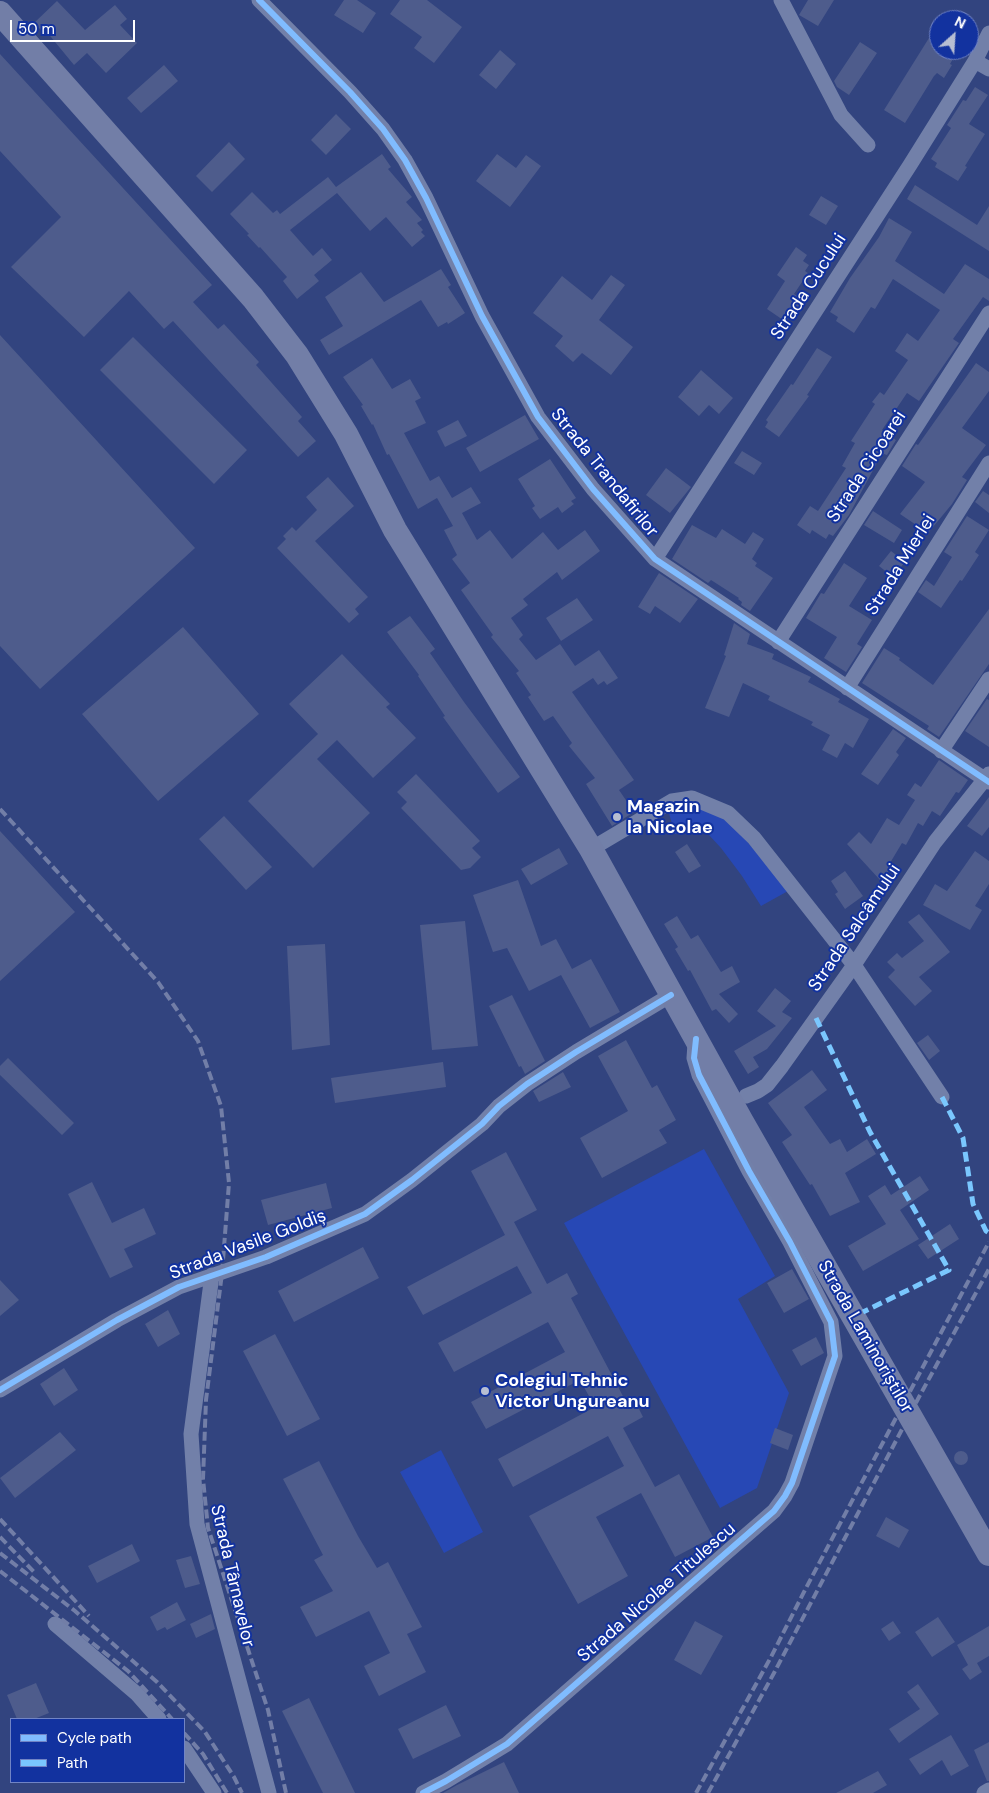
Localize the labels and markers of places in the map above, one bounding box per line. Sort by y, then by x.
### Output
place label: Magazin la Nicolae [627,796,713,839]
marker: Magazin la Nicolae [611,811,623,823]
place label: Colegiul Tehnic Victor Ungureanu [495,1370,650,1412]
marker: Colegiul Tehnic Victor Ungureanu [479,1385,491,1397]

